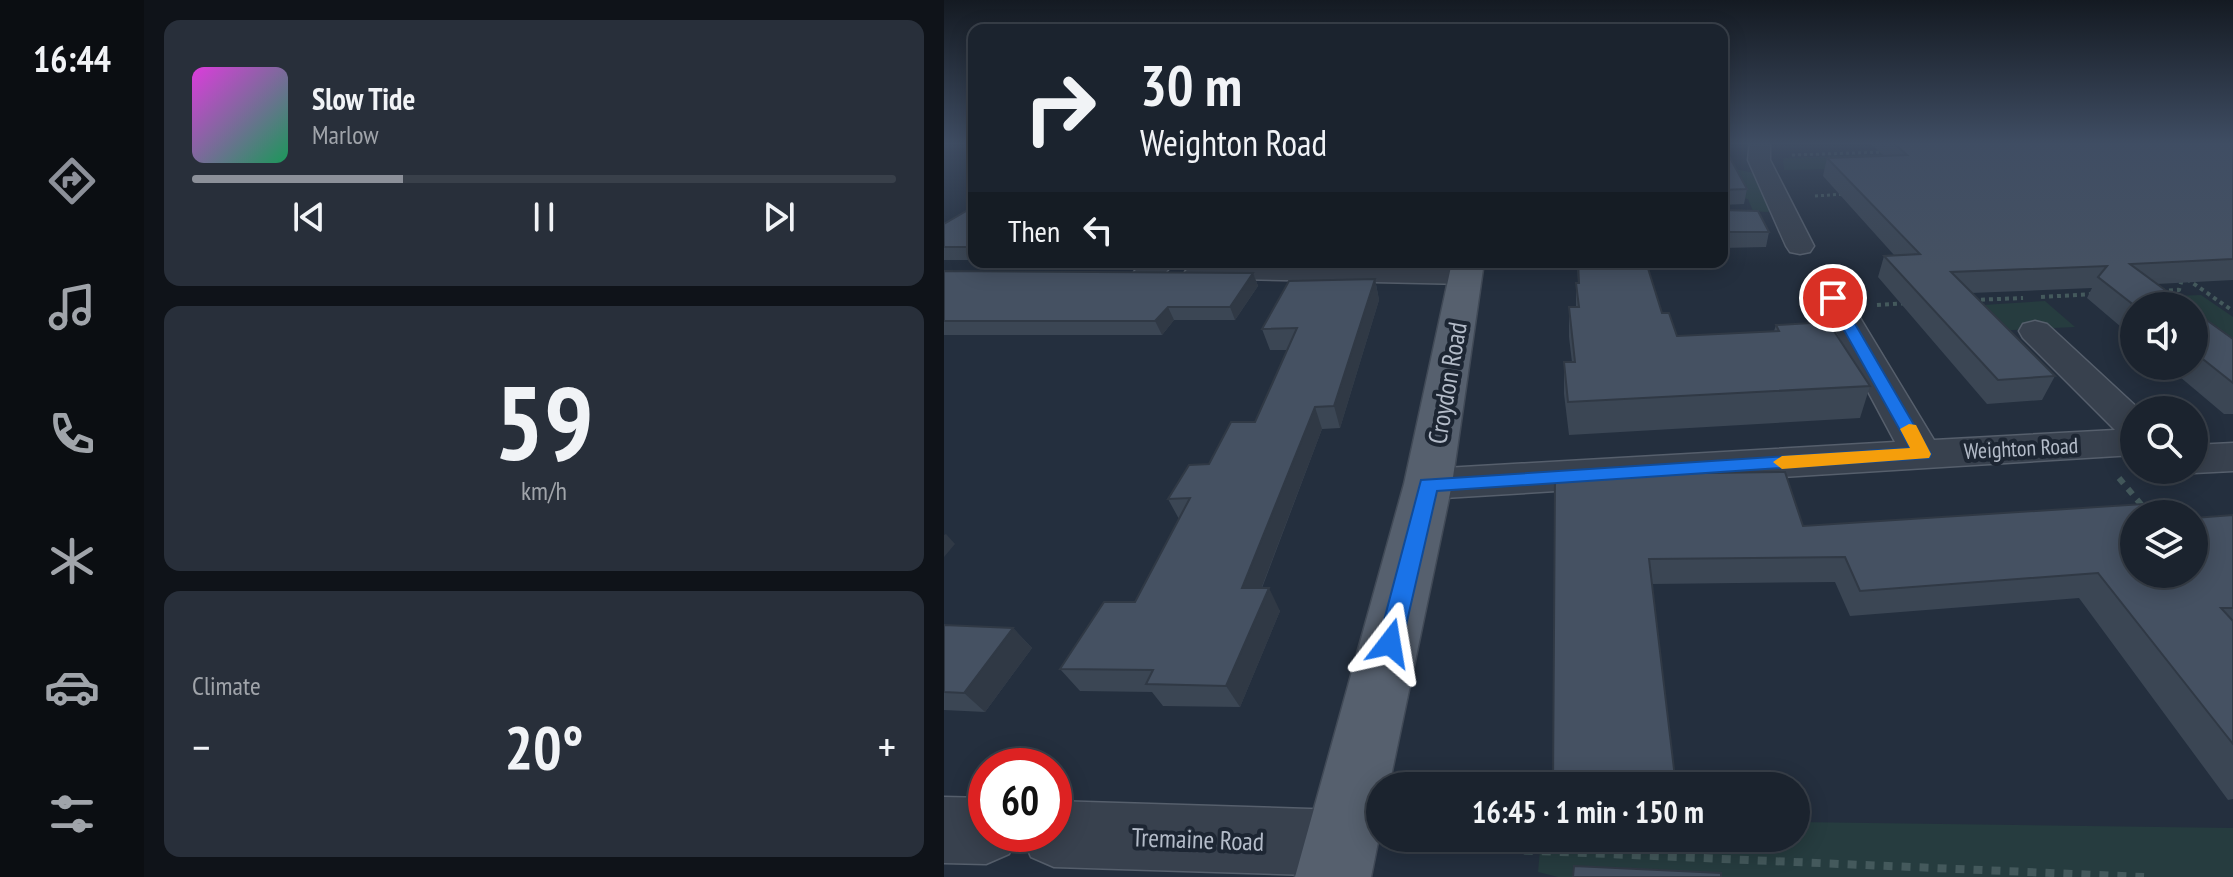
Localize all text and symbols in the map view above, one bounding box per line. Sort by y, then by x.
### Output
text: 16:44 [33,35,111,82]
text: 30 m [1140,49,1242,121]
icon: right [1008,56,1112,160]
text: Slow Tide [312,79,415,118]
text: Marlow [312,118,378,151]
text: Weighton Road [1140,119,1327,166]
icon: directions [44,153,100,209]
icon: previous [287,195,331,239]
icon: pause [522,195,566,239]
icon: next [757,195,801,239]
icon: left [1076,208,1120,252]
text: Then [1008,211,1060,250]
pin [1799,264,1867,332]
icon: arrive [1811,276,1855,320]
icon: music [44,279,100,335]
map controls [2120,292,2208,588]
button: sound [2120,292,2208,380]
street label: Croydon Road [1420,319,1474,447]
text: 59 [494,354,594,489]
button: search [2120,396,2208,484]
icon: phone [44,406,100,462]
street label: Weighton Road [1963,431,2079,465]
text: km/h [521,474,567,507]
button: layers [2120,500,2208,588]
icon: climate [44,533,100,589]
position arrow [1348,601,1432,685]
icon: car [44,659,100,715]
text: Climate [192,669,261,702]
text: 20° [504,708,584,786]
text: − [192,718,210,775]
text: + [878,718,896,775]
speed limit sign: 60 [968,748,1072,852]
icon: filters [44,786,100,842]
text: 16:45 · 1 min · 150 m [1472,792,1704,831]
street label: Tremaine Road [1131,820,1265,858]

